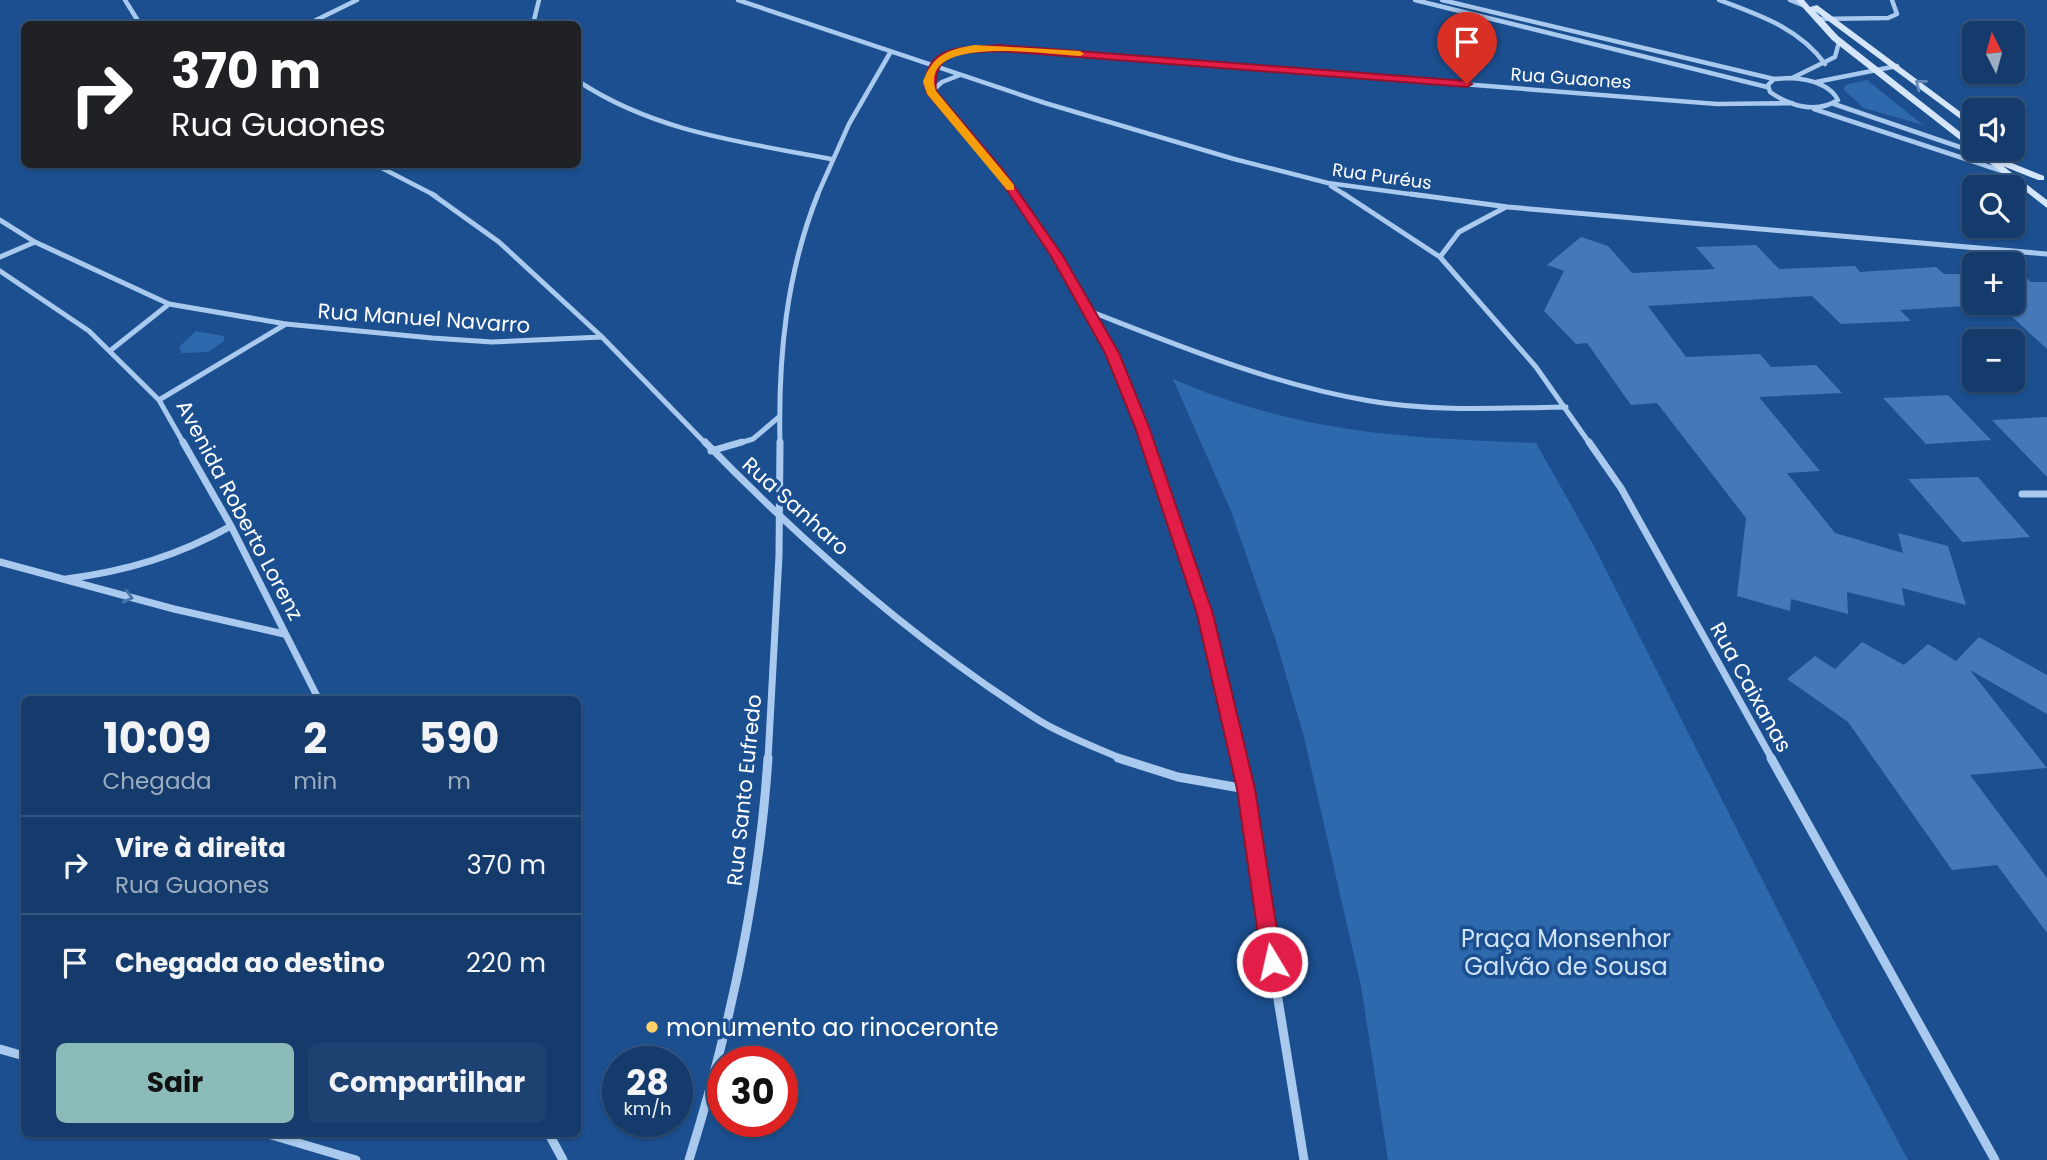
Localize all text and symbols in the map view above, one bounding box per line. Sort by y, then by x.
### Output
pin [1437,12.0,1497,84]
north arrow [1962,21,2025,84]
map controls [1962,21,2025,392]
icon: arrive [1448,23,1486,61]
text: 370 m [171,37,321,105]
icon: right [56,49,147,140]
street label: Rua Guaones [1510,61,1632,95]
one-way arrow [1915,80,1928,93]
button: sound [1962,98,2025,161]
text: Rua Guaones [171,102,386,147]
street label: Rua Puréus [1331,157,1433,195]
button: search [1962,175,2025,238]
button: + [1962,252,2025,315]
street label: Rua Manuel Navarro [317,296,531,340]
button: − [1962,329,2025,392]
street label: Avenida Roberto Lorenz [169,395,311,625]
street label: Rua Sanharo [736,450,856,562]
one-way arrow [122,589,134,603]
street label: Rua Caixanas [1703,617,1799,757]
street label: Rua Santo Eufredo [720,693,768,887]
text: 10:09 [103,709,211,768]
text: 2 [303,709,327,768]
text: 590 [419,709,499,768]
text: Chegada [103,765,212,797]
text: min [293,765,337,797]
text: m [447,765,471,797]
text: Vire à direita [115,830,286,866]
icon: right [56,846,94,884]
text: 370 m [466,847,546,883]
text: Rua Guaones [115,869,269,901]
park label: Praça Monsenhor Galvão de Sousa [1461,922,1671,983]
position arrow [1235,925,1309,999]
icon: arrive [56,944,94,982]
text: Chegada ao destino [115,945,385,981]
text: 220 m [466,945,546,981]
place label: monumento ao rinoceronte [666,1011,999,1044]
marker: monumento ao rinoceronte [644,1019,660,1035]
button: Sair [56,1043,294,1123]
button: Compartilhar [308,1043,546,1123]
speed limit sign: 30 [707,1046,798,1137]
text: 28 [626,1058,669,1107]
text: km/h [624,1096,671,1121]

